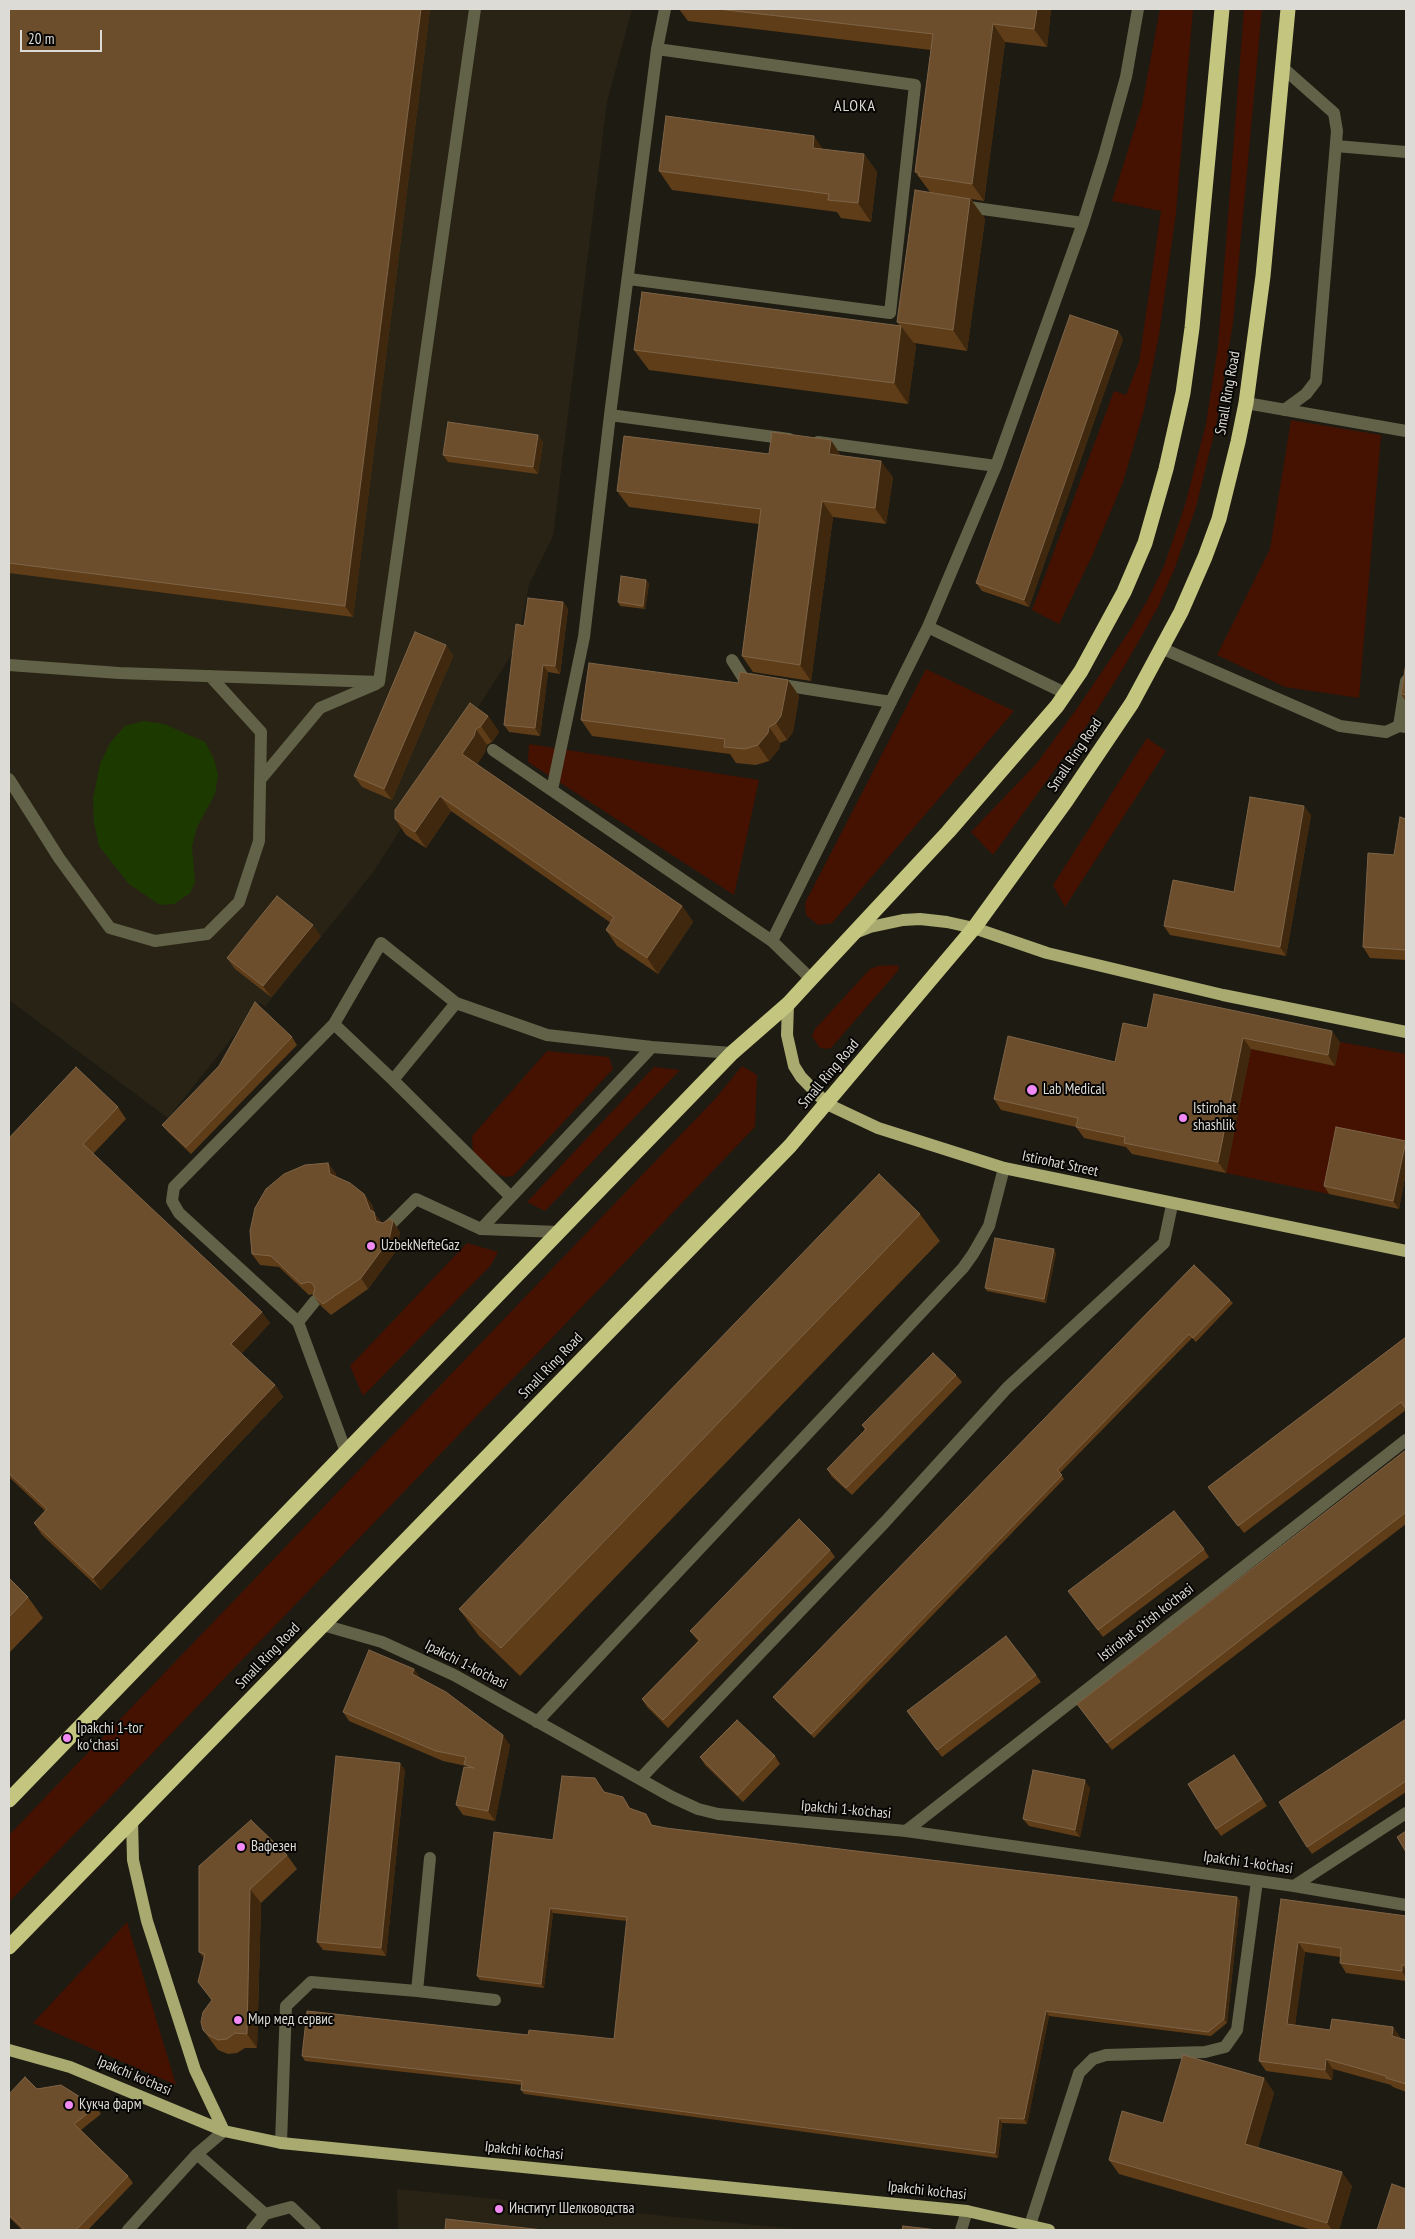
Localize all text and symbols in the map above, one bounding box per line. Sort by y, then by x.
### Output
scale bar [22,20,105,52]
text: 20 m [28,29,54,48]
district label: ALOKA [833,96,877,116]
street label: Small Ring Road [1212,350,1244,436]
street label: Small Ring Road [1044,715,1106,795]
street label: Small Ring Road [795,1036,863,1112]
place label: Lab Medical [1043,1081,1105,1099]
marker: Lab Medical [1025,1083,1039,1097]
place label: Istirohat shashlik [1193,1100,1236,1135]
marker: Istirohat shashlik [1177,1112,1189,1124]
street label: Istirohat Street [1020,1147,1100,1181]
place label: UzbekNefteGaz [381,1237,460,1255]
marker: UzbekNefteGaz [365,1240,377,1252]
street label: Small Ring Road [515,1329,587,1403]
street label: Istirohat o'tish ko'chasi [1095,1580,1197,1666]
street label: Small Ring Road [232,1619,304,1693]
street label: Ipakchi 1-ko'chasi [422,1636,510,1694]
place label: Ipakchi 1-tor koʻchasi [77,1720,143,1755]
marker: Ipakchi 1-tor koʻchasi [61,1732,73,1744]
street label: Ipakchi 1-ko'chasi [800,1797,892,1823]
place label: Вафезен [251,1838,296,1856]
marker: Вафезен [235,1841,247,1853]
street label: Ipakchi 1-ko'chasi [1202,1848,1294,1878]
place label: Мир мед сервис [248,2011,333,2029]
marker: Мир мед сервис [232,2014,244,2026]
street label: Ipakchi ko'chasi [94,2052,174,2100]
place label: Кукча фарм [79,2096,141,2114]
marker: Кукча фарм [63,2099,75,2111]
street label: Ipakchi ko'chasi [484,2138,564,2164]
street label: Ipakchi ko'chasi [887,2178,967,2204]
place label: Институт Шелководства [509,2200,635,2218]
marker: Институт Шелководства [493,2203,505,2215]

